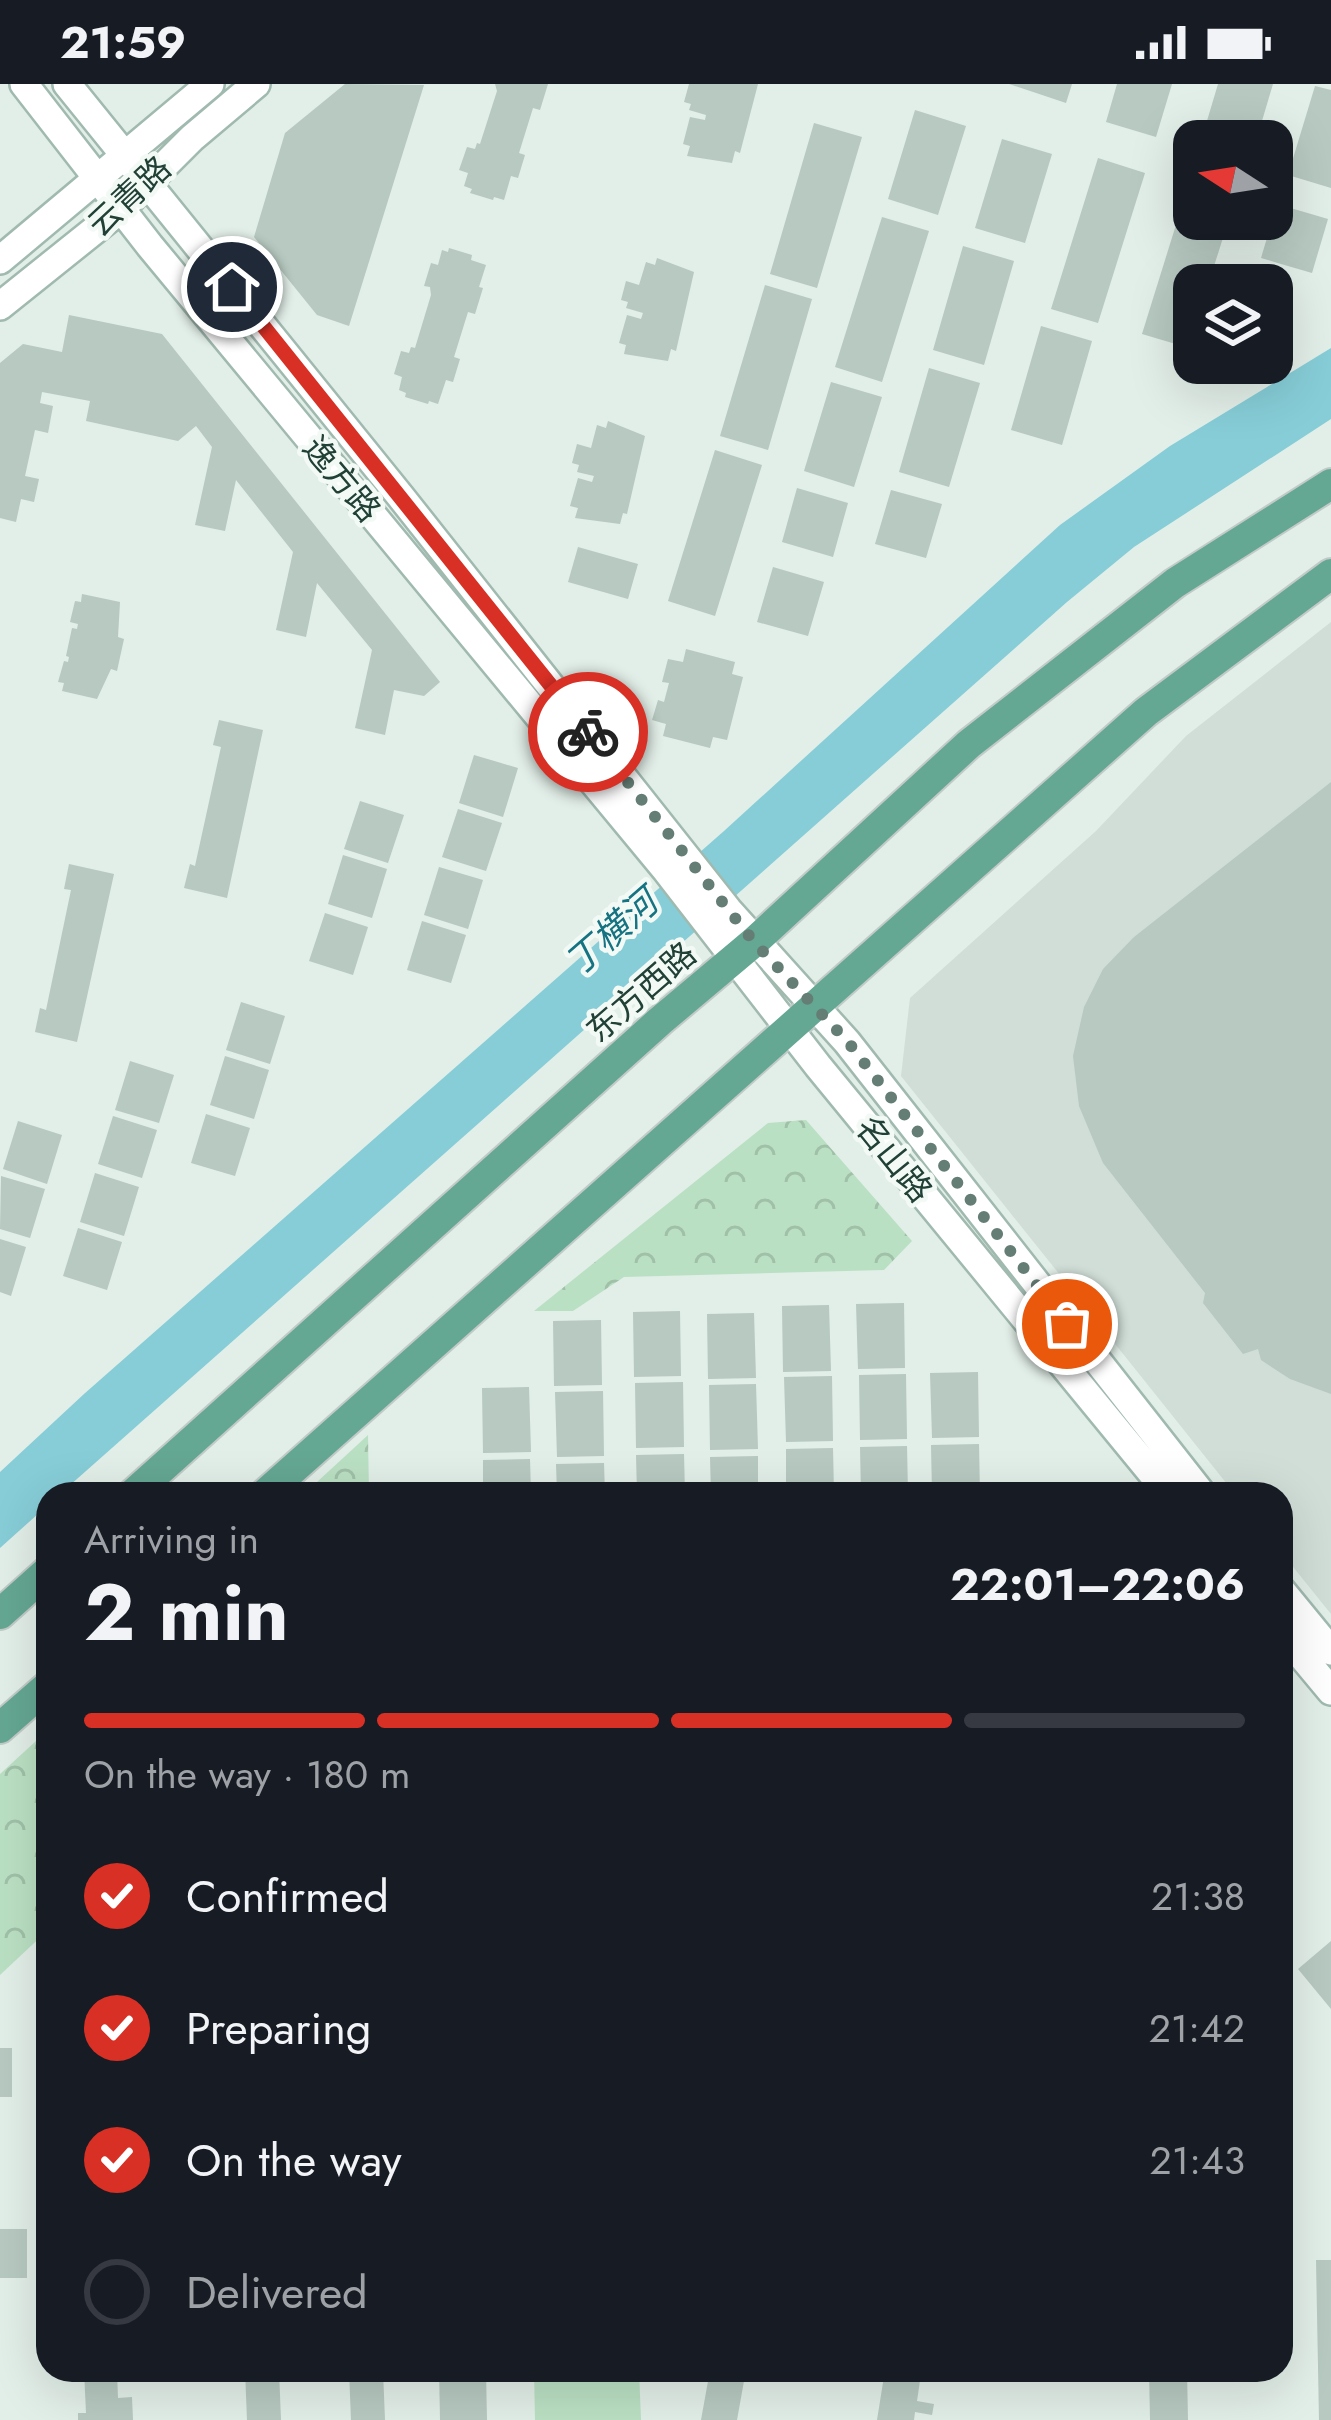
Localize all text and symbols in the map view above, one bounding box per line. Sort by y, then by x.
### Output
text: 21:59 [60,10,186,75]
north arrow [1173,120,1293,240]
map controls [1173,120,1293,384]
street label: 云青路 [77,145,181,247]
pin [181,236,283,338]
icon: home [199,254,265,320]
button: layers [1173,264,1293,384]
street label: 逸方路 [292,426,392,532]
courier [528,672,648,792]
icon: bike [555,699,621,765]
water label: 丁横河 [553,873,673,987]
street label: 东方西路 [576,931,706,1053]
street label: 名山路 [845,1106,943,1212]
pin [1016,1273,1118,1375]
icon: bag [1034,1291,1100,1357]
text: Arriving in [84,1511,259,1568]
text: 22:01–22:06 [950,1552,1245,1617]
text: 2 min [84,1557,289,1669]
text: On the way · 180 m [84,1746,410,1803]
icon: check [84,1863,150,1929]
text: Confirmed [186,1864,389,1929]
text: 21:38 [1151,1868,1245,1925]
icon: check [84,1995,150,2061]
text: Preparing [186,1996,371,2061]
text: 21:42 [1149,2000,1245,2057]
icon: check [84,2127,150,2193]
text: On the way [186,2128,402,2193]
text: 21:43 [1150,2132,1245,2189]
text: Delivered [186,2260,368,2325]

